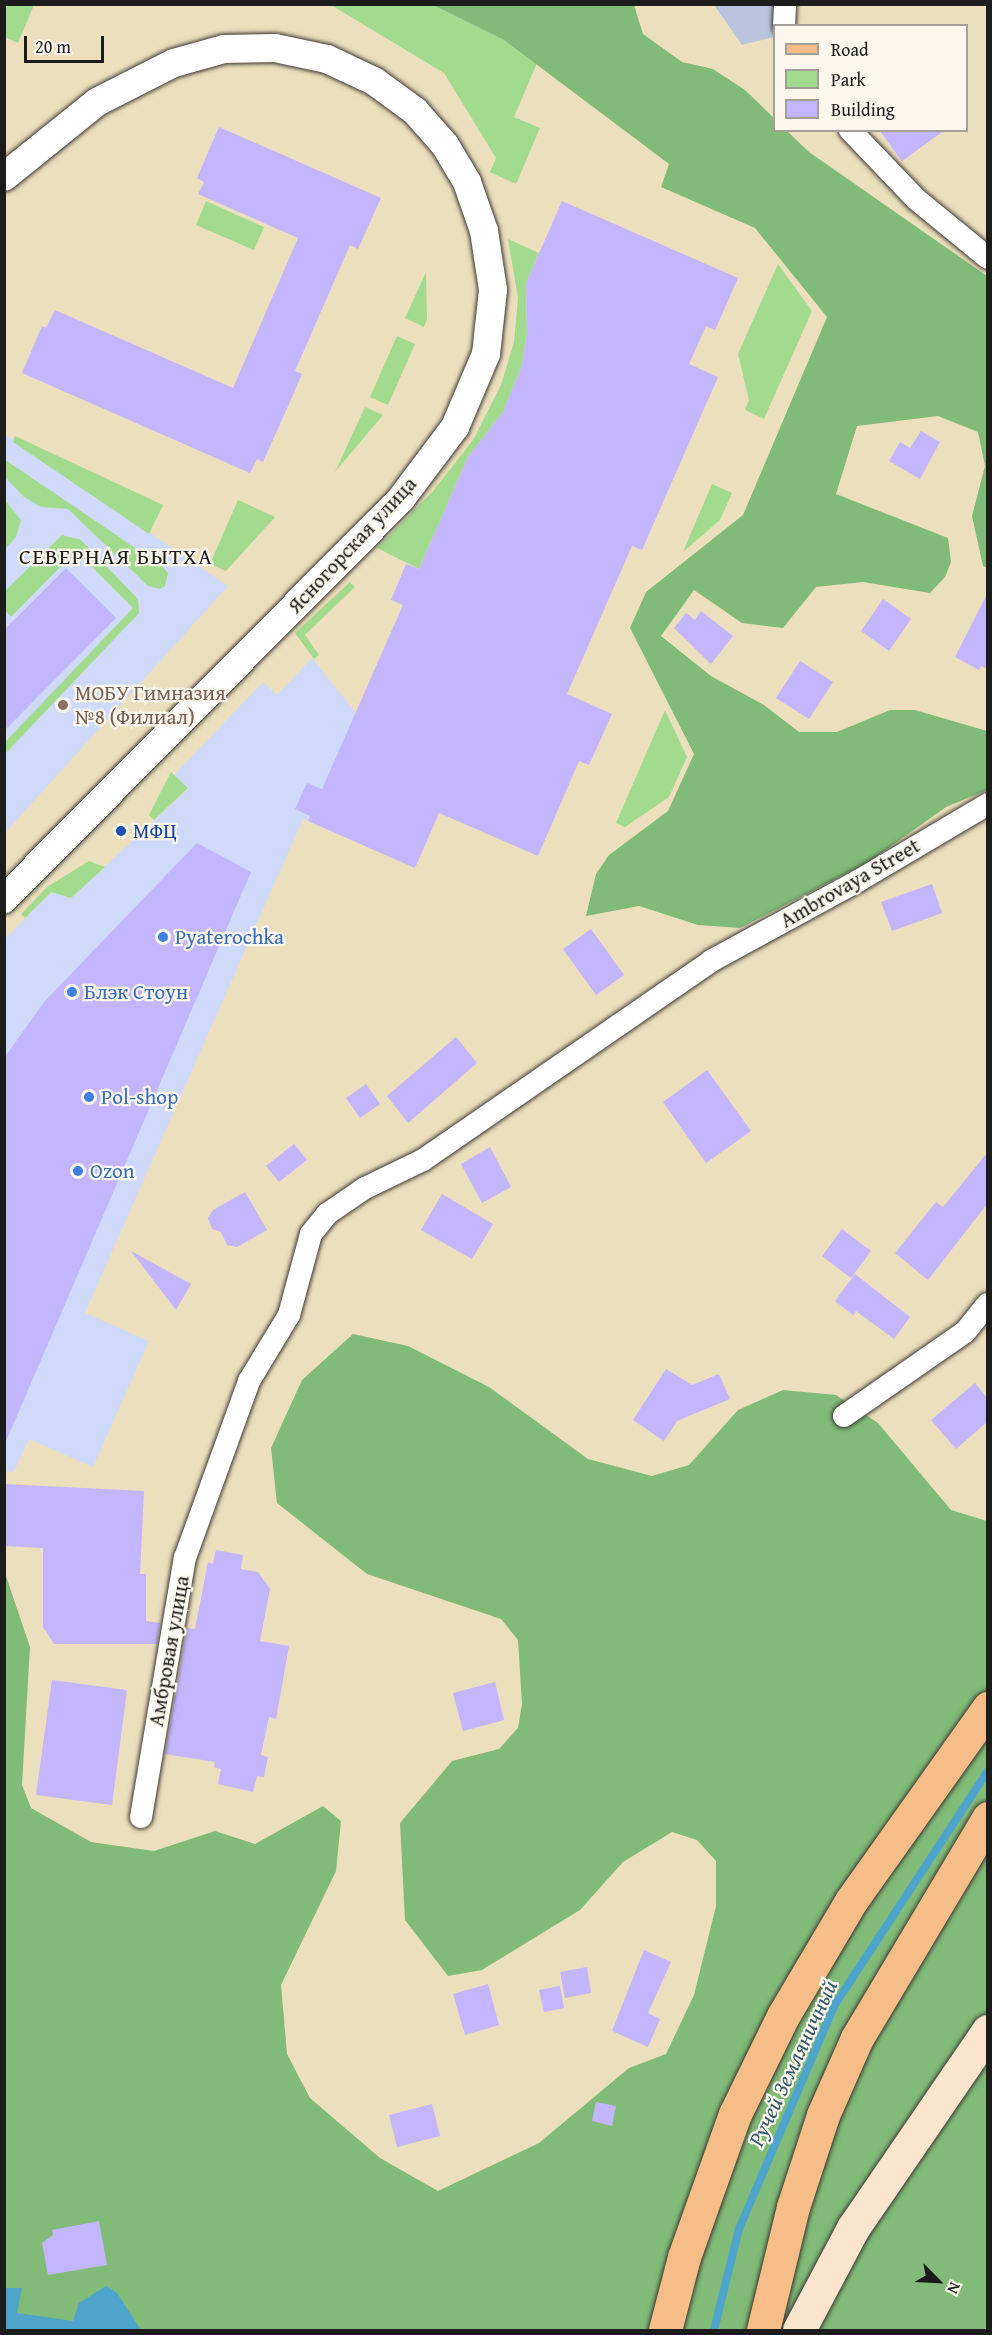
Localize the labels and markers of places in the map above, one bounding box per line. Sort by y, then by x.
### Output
place label: МОБУ Гимназия №8 (Филиал) [75,680,226,730]
marker: МОБУ Гимназия №8 (Филиал) [56,698,70,712]
place label: МФЦ [133,818,177,844]
marker: МФЦ [114,824,128,838]
place label: Pyaterochka [175,924,284,950]
marker: Pyaterochka [156,930,170,944]
place label: Блэк Стоун [84,979,188,1005]
marker: Блэк Стоун [65,985,79,999]
place label: Pol-shop [101,1084,178,1110]
marker: Pol-shop [82,1090,96,1104]
place label: Ozon [90,1158,134,1184]
marker: Ozon [71,1164,85,1178]

